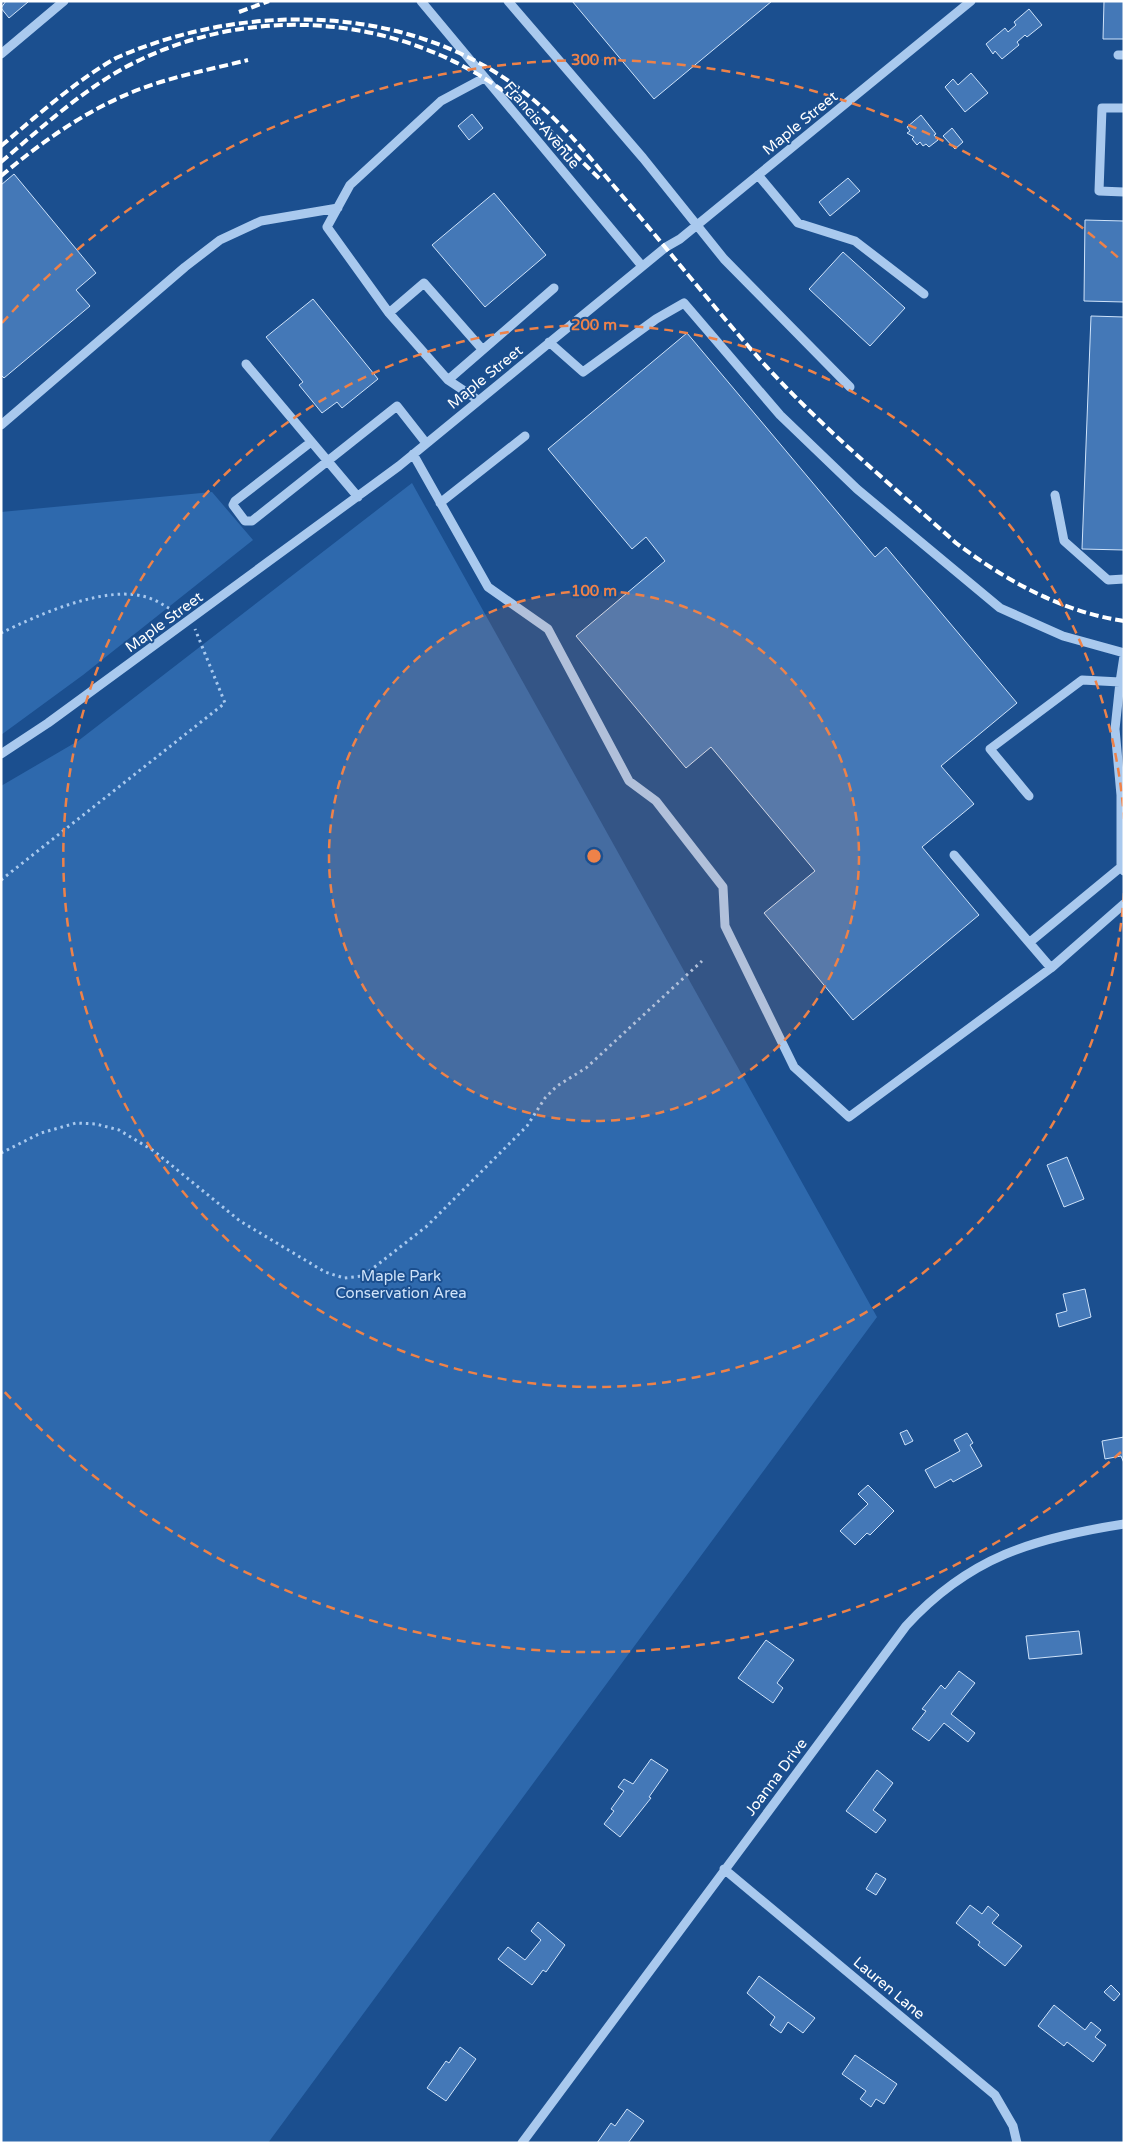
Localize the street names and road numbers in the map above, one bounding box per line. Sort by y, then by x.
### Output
street label: Francis Avenue [500,78,584,172]
street label: Maple Street [759,87,841,159]
street label: Maple Street [444,341,526,413]
street label: Maple Street [122,588,206,656]
street label: Joanna Drive [741,1735,811,1819]
street label: Lauren Lane [850,1953,928,2023]

